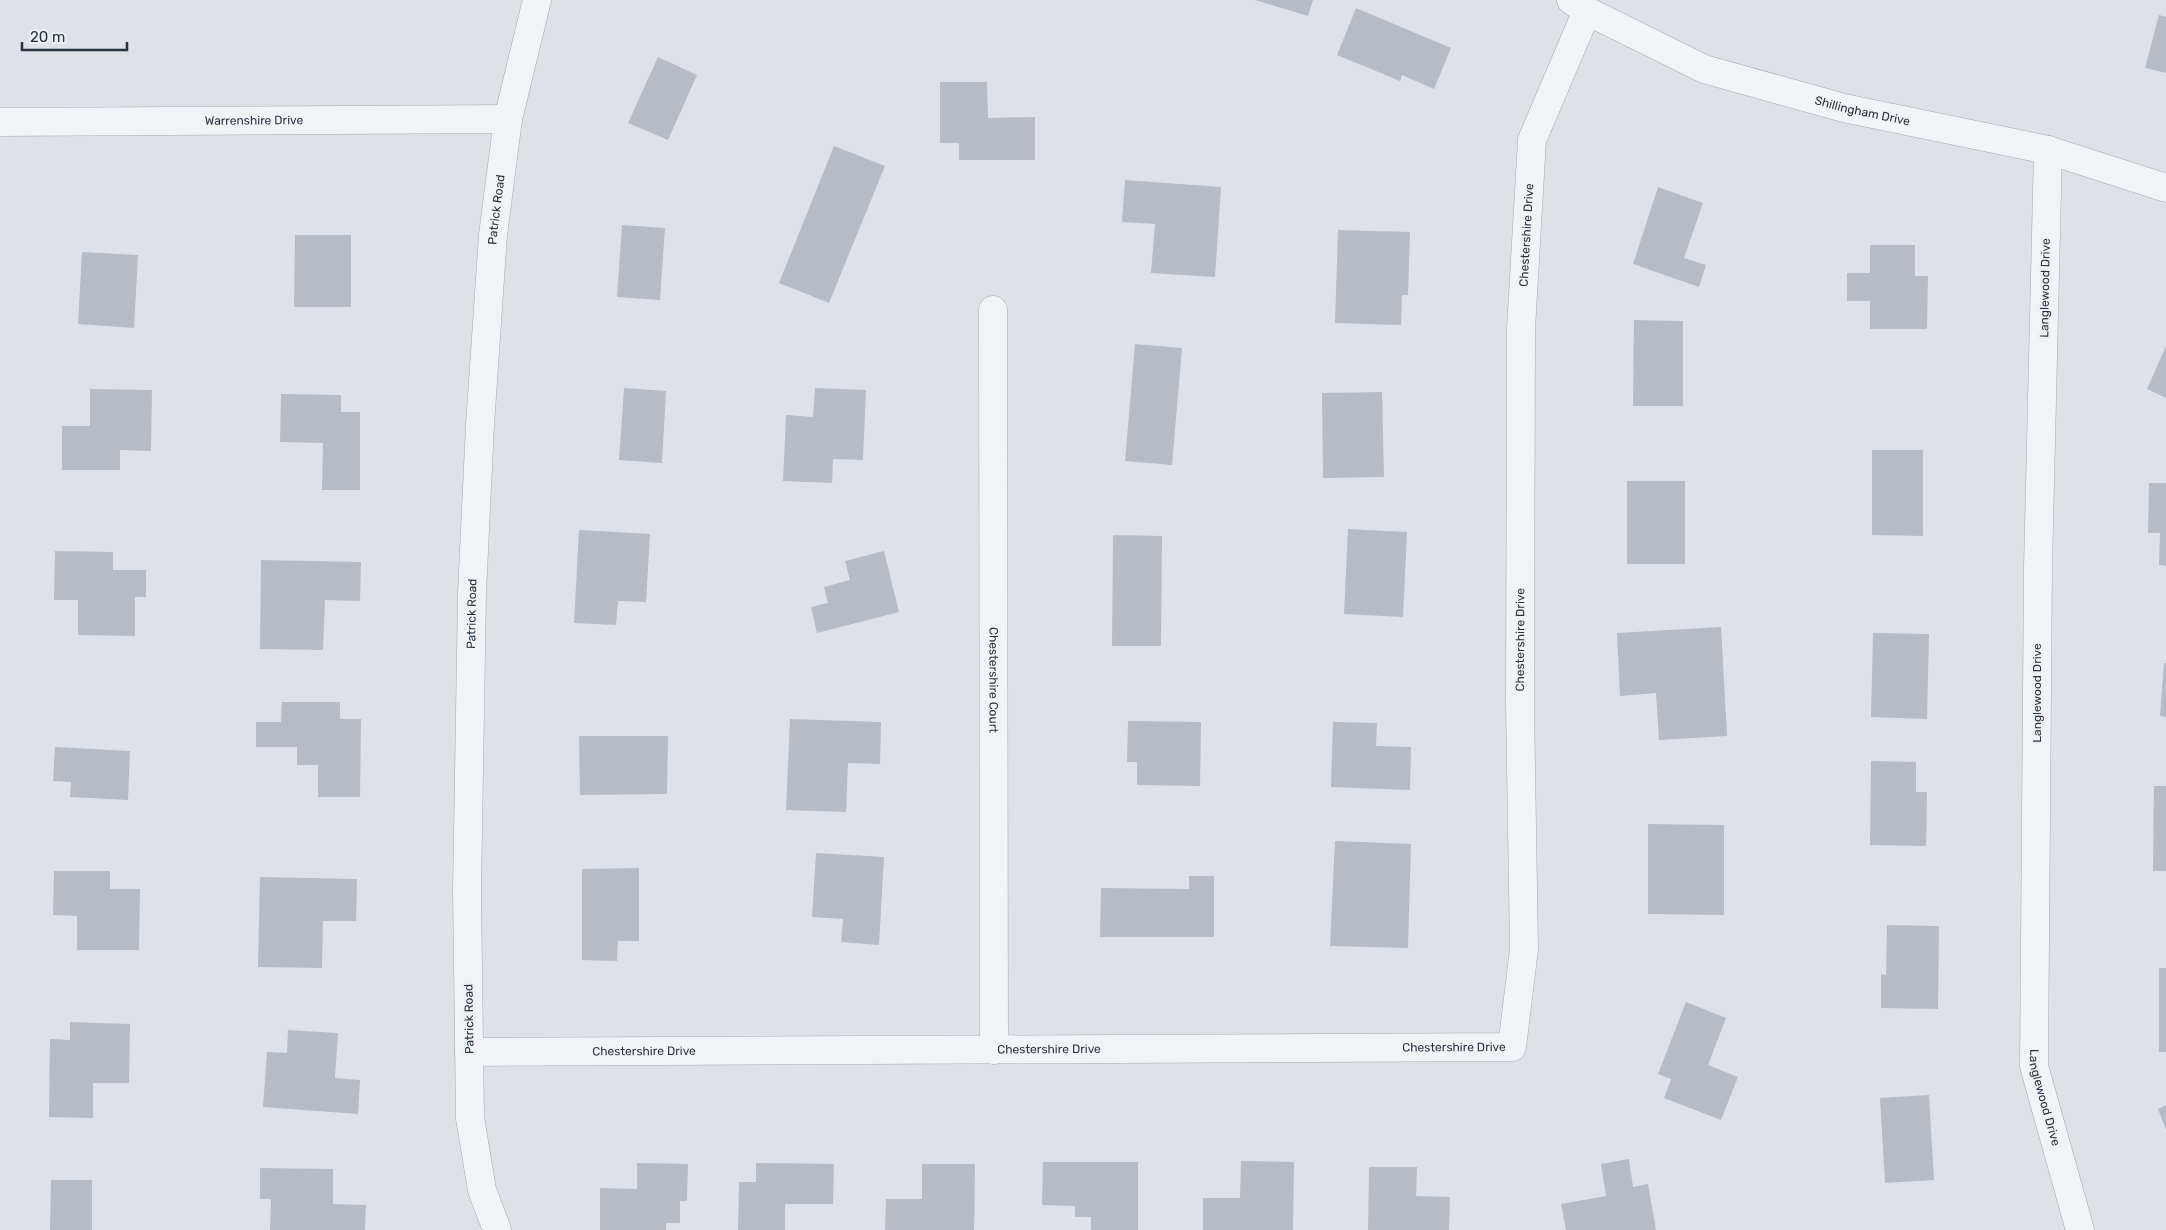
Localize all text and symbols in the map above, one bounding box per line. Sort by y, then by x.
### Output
scale bar [22,20,128,52]
text: 20 m [30,28,65,46]
street label: Shillingham Drive [1813,93,1912,128]
street label: Warrenshire Drive [205,113,304,128]
street label: Patrick Road [485,174,508,245]
street label: Chestershire Drive [1516,183,1536,287]
street label: Langlewood Drive [2037,238,2053,338]
street label: Patrick Road [464,578,480,649]
street label: Chestershire Drive [1513,588,1527,692]
street label: Chestershire Court [986,627,1001,733]
street label: Langlewood Drive [2030,643,2044,743]
street label: Patrick Road [461,984,477,1054]
street label: Chestershire Drive [1402,1040,1506,1055]
street label: Chestershire Drive [997,1042,1101,1056]
street label: Chestershire Drive [592,1044,696,1058]
street label: Langlewood Drive [2026,1049,2063,1148]

